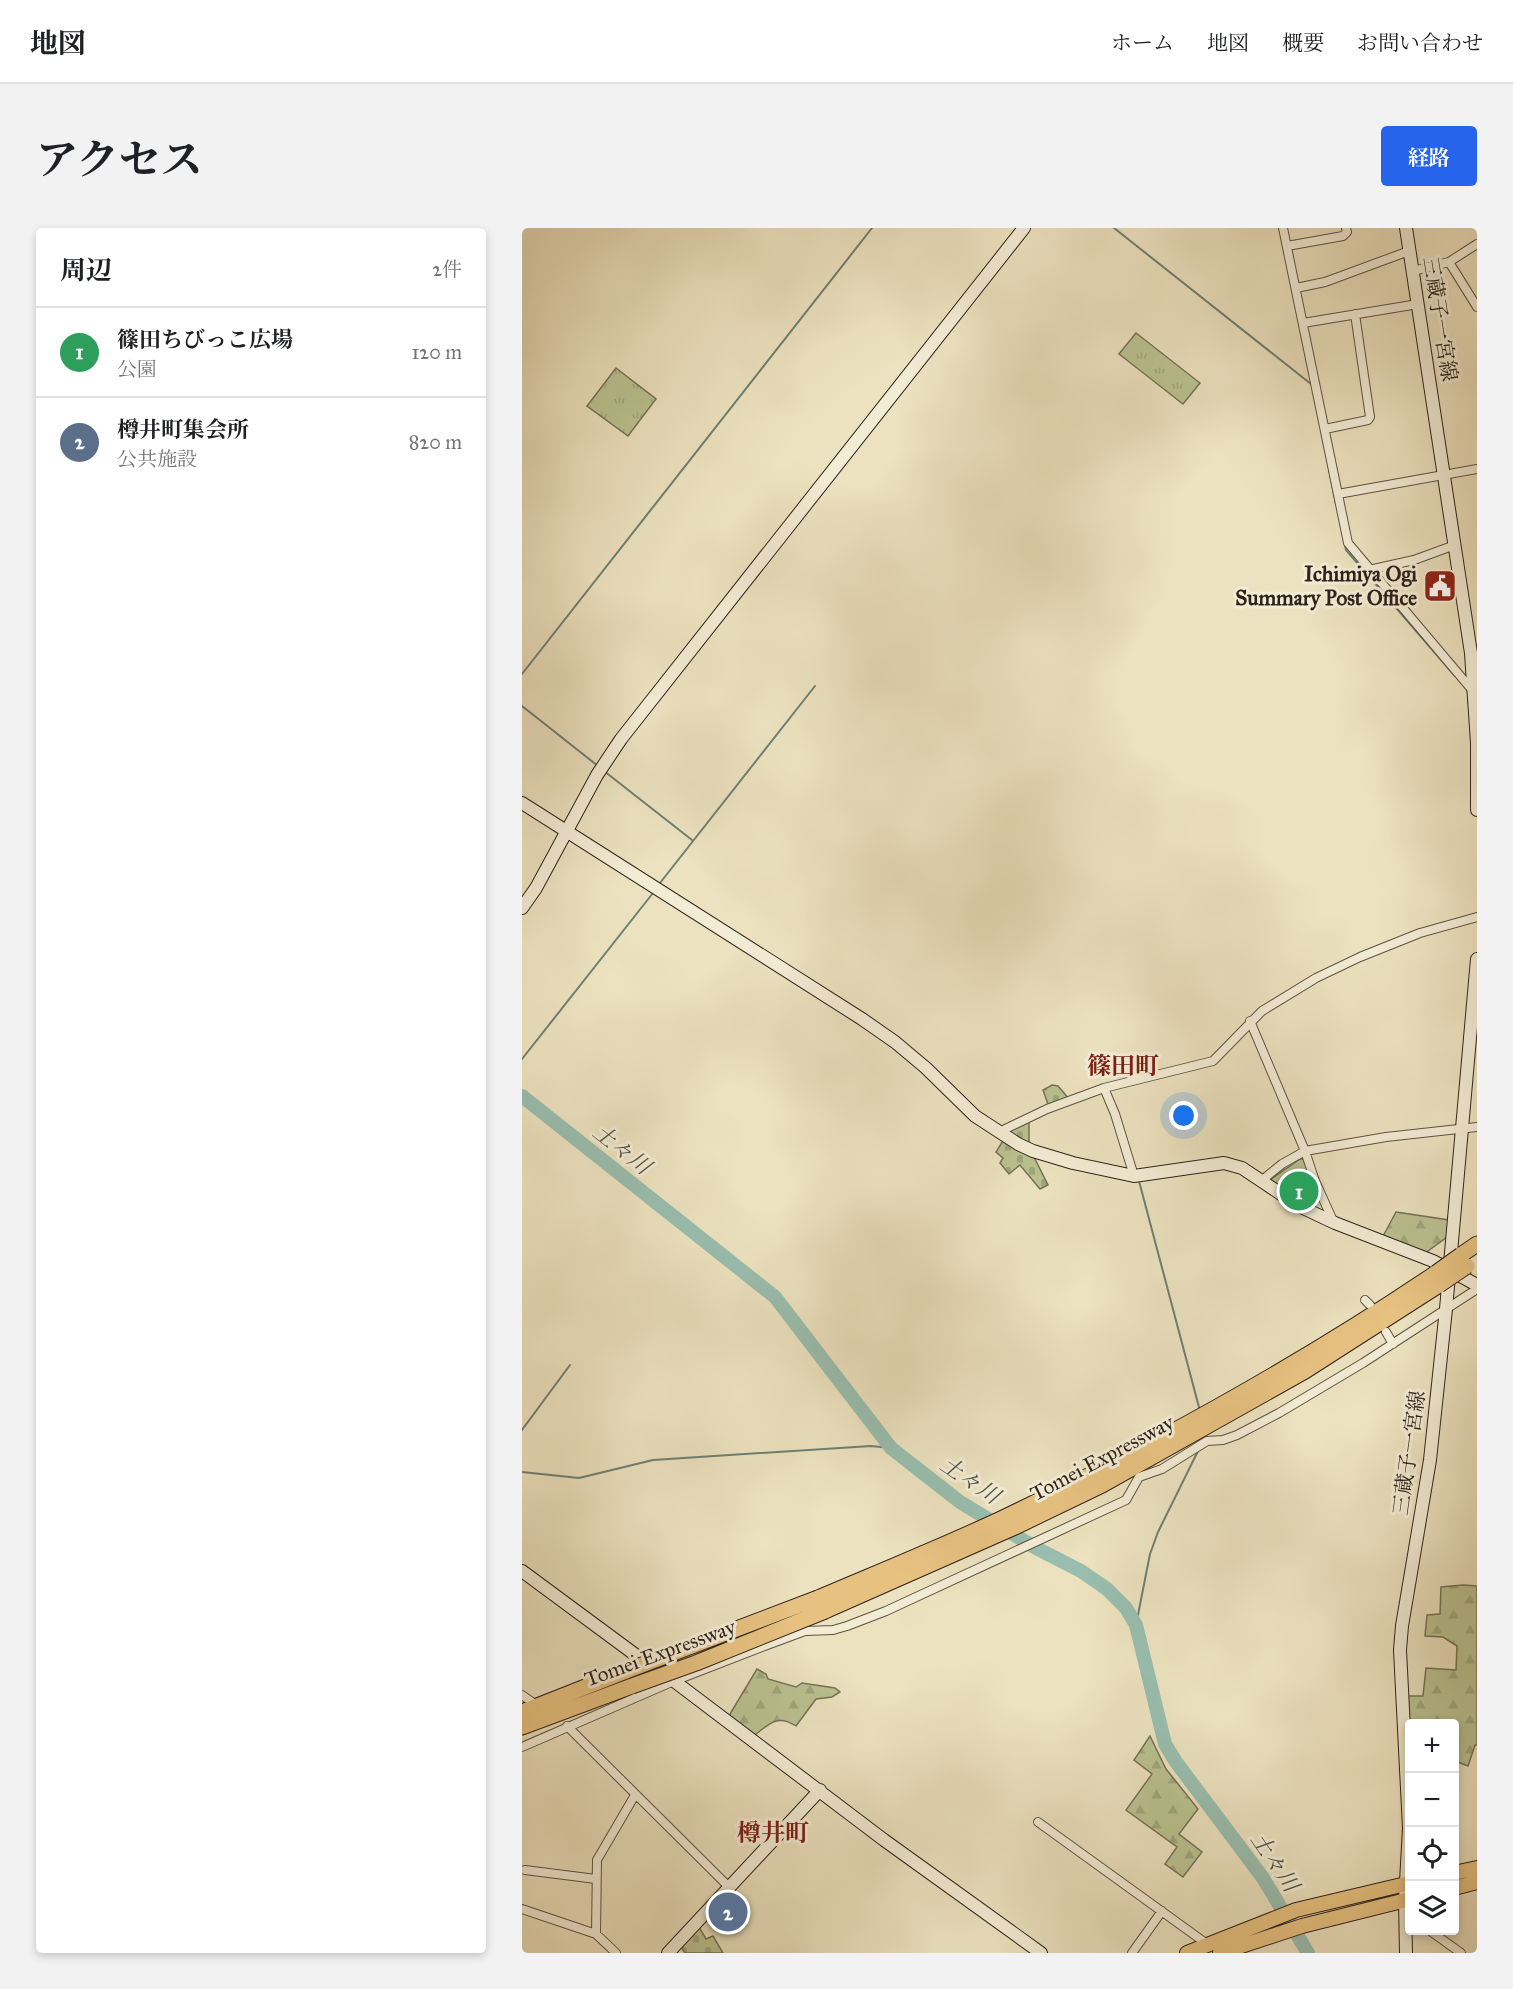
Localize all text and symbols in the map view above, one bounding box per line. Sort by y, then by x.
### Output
text: 地図 [30,26,86,61]
text: ホーム [1111,30,1174,56]
text: 地図 [1207,30,1249,56]
text: 概要 [1282,30,1324,56]
text: お問い合わせ [1357,30,1483,56]
button: 経路 [1381,126,1477,186]
text: アクセス [36,134,203,186]
text: 周辺 [60,254,112,286]
street label: 三蔵子一宮線 [1417,255,1463,383]
text: 2件 [432,257,462,281]
text: 篠田ちびっこ広場 [117,326,293,353]
text: 1 [76,340,83,364]
text: 120 m [411,340,462,364]
text: 公園 [117,357,157,381]
text: 樽井町集会所 [117,416,249,443]
text: 2 [75,430,84,454]
text: 820 m [409,430,462,454]
text: 公共施設 [117,447,197,471]
place label: Ichimiya Ogi Summary Post Office [1235,561,1417,611]
public building icon: Ichimiya Ogi Summary Post Office [1422,568,1458,604]
district label: 篠田町 [1087,1051,1159,1081]
your location [1169,1101,1198,1130]
water label: 土々川 [588,1118,658,1181]
pin: 1 [1280,1168,1318,1214]
street label: 三蔵子一宮線 [1387,1389,1431,1517]
street label: Tomei Expressway [1026,1409,1179,1507]
water label: 土々川 [935,1450,1007,1511]
street label: Tomei Expressway [581,1613,740,1692]
map controls [1405,1719,1459,1935]
button: + [1405,1719,1459,1773]
button: − [1405,1773,1459,1827]
district label: 樽井町 [737,1818,809,1848]
water label: 土々川 [1245,1827,1306,1899]
button: locate [1405,1827,1459,1881]
button: layers [1405,1881,1459,1935]
pin: 2 [708,1890,748,1934]

